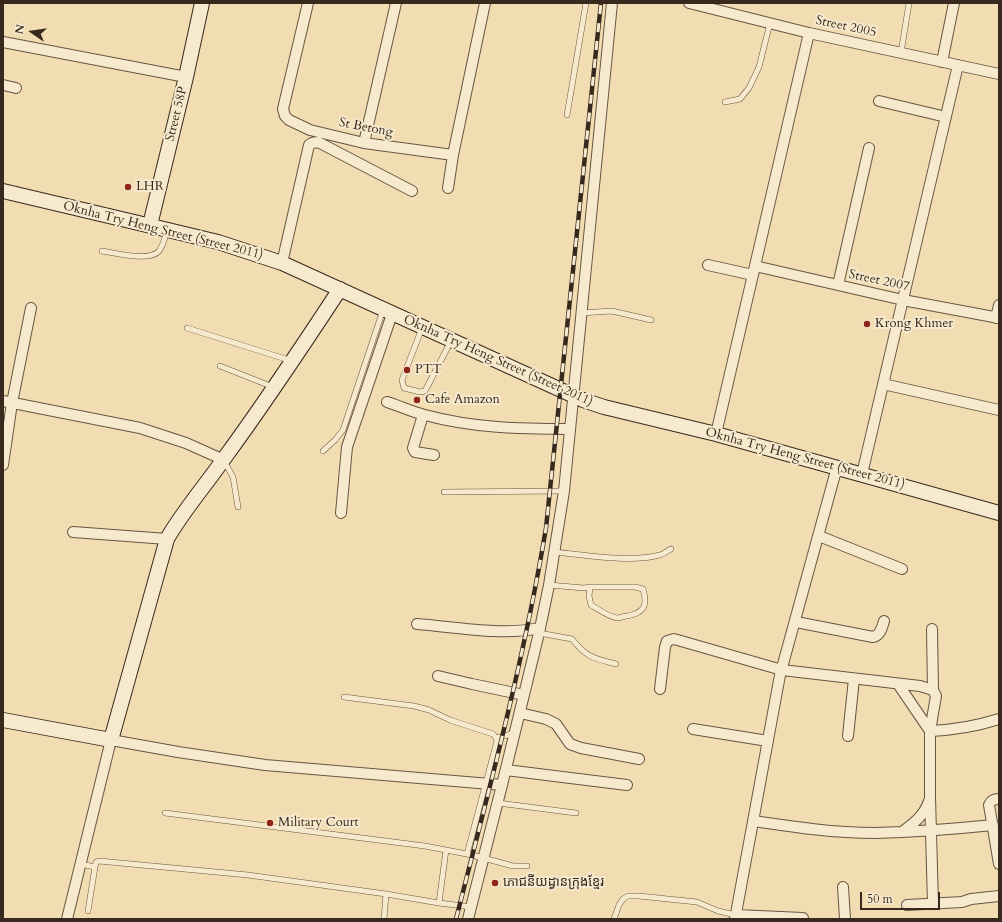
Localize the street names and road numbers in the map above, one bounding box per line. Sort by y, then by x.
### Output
street label: Street 2005 [814,13,878,41]
street label: Street 58P [163,85,191,143]
street label: St Betong [338,115,394,141]
street label: Oknha Try Heng Street (Street 2011) [61,199,265,263]
street label: Street 2007 [847,267,911,295]
street label: Oknha Try Heng Street (Street 2011) [401,312,595,410]
street label: Oknha Try Heng Street (Street 2011) [704,425,906,493]

